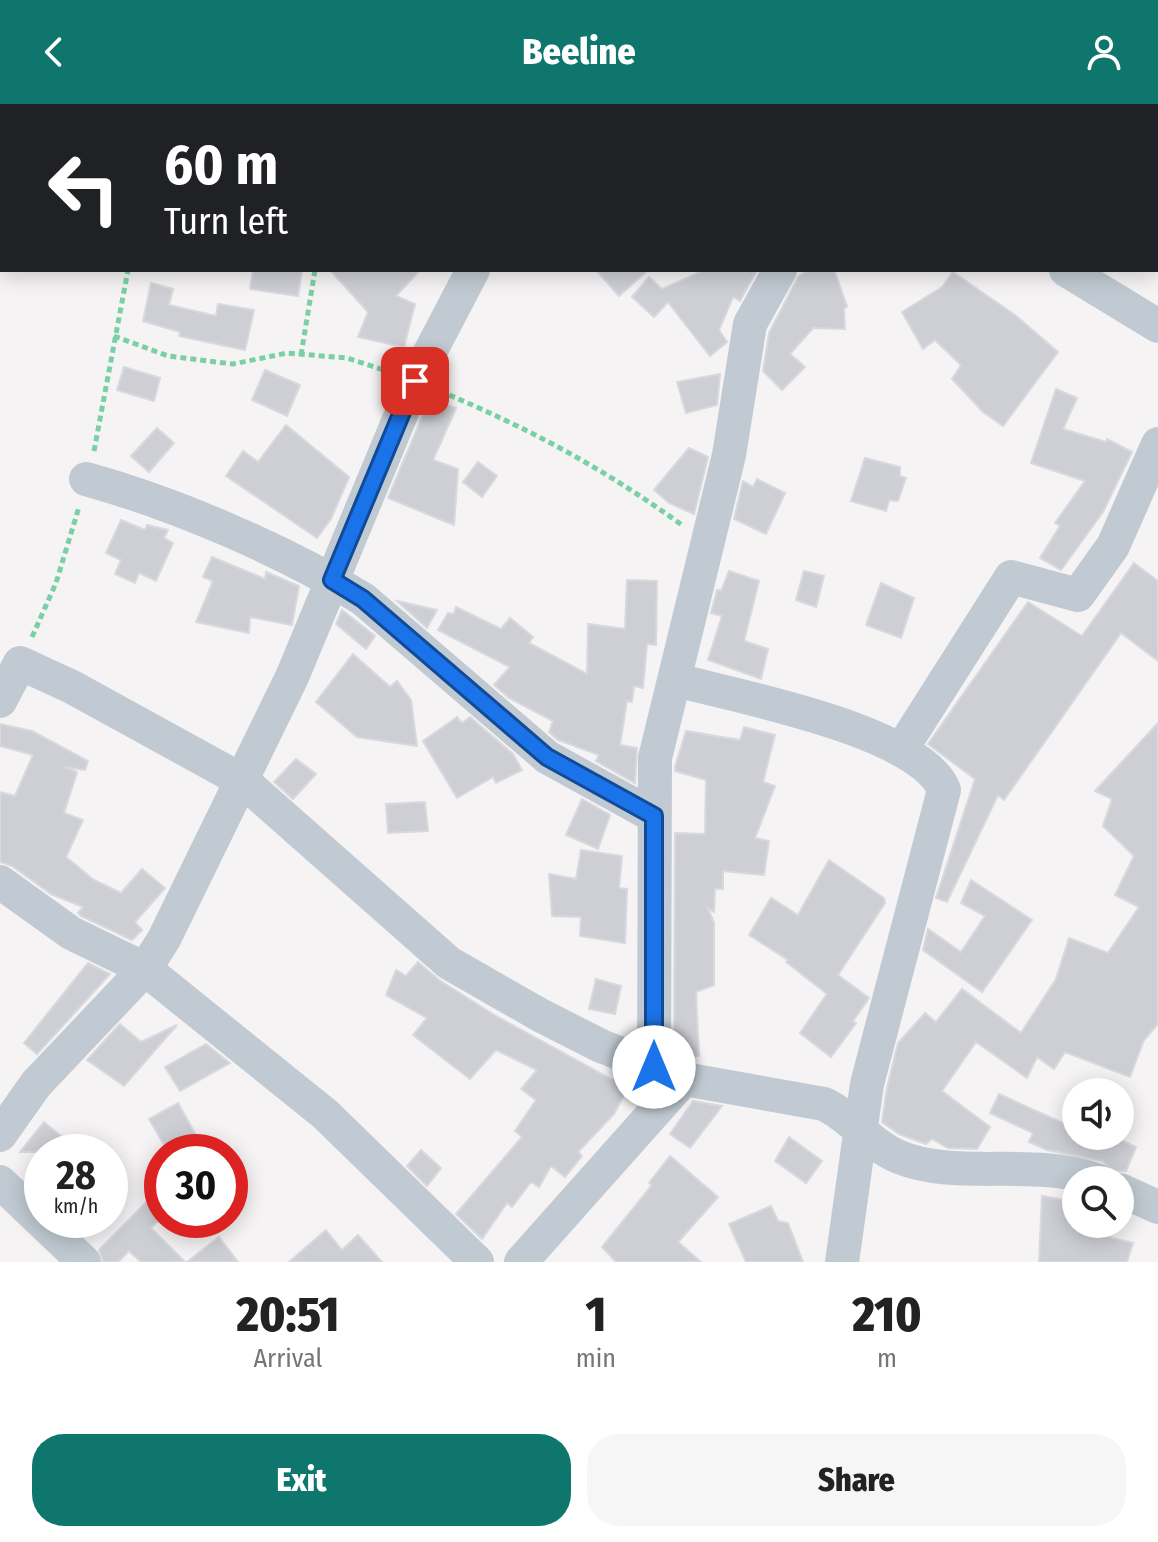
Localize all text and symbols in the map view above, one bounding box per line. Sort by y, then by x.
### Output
icon: back [32,30,76,74]
text: Beeline [522,30,636,74]
icon: person [1082,30,1126,74]
text: 60 m [164,132,278,199]
icon: left [32,136,136,240]
text: Turn left [164,200,288,244]
pin [381,347,449,415]
icon: arrive [393,359,437,403]
position arrow [612,1025,696,1109]
map controls [1062,1078,1134,1238]
button: sound [1062,1078,1134,1150]
speed limit sign: 30 [144,1134,248,1238]
text: 28 [56,1152,96,1200]
button: search [1062,1166,1134,1238]
text: km/h [54,1194,98,1218]
text: 20:51 [236,1286,339,1344]
text: 1 [585,1286,606,1344]
text: 210 [852,1286,922,1344]
text: Arrival [253,1343,322,1374]
text: min [576,1343,616,1374]
text: m [877,1343,897,1374]
button: Exit [32,1434,571,1526]
button: Share [587,1434,1126,1526]

